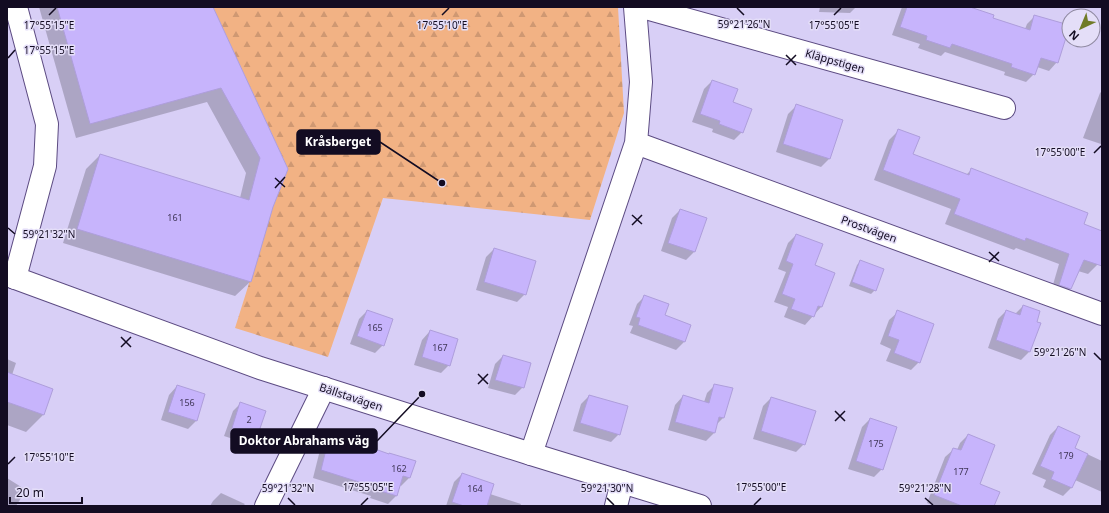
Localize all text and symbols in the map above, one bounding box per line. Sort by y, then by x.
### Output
north arrow [1061,8,1101,48]
text: 59°21'26"N [718,17,770,31]
text: 17°55'15"E [24,18,74,32]
text: 17°55'10"E [417,18,467,32]
text: 17°55'05"E [809,18,859,32]
text: N [1065,27,1082,44]
text: 17°55'15"E [24,43,74,57]
street label: Kläppstigen [804,45,867,76]
callout: Kråsberget [297,130,380,154]
text: Kråsberget [305,133,371,150]
text: 17°55'00"E [1035,145,1085,159]
house number: 161 [167,211,183,224]
street label: Prostvägen [839,211,899,246]
text: 59°21'32"N [23,227,75,241]
house number: 165 [367,321,383,334]
house number: 167 [432,341,448,354]
text: 59°21'26"N [1034,345,1086,359]
street label: Bällstavägen [317,379,385,414]
house number: 156 [179,396,195,409]
house number: 2 [246,413,252,426]
callout: Doktor Abrahams väg [231,429,377,453]
text: Doktor Abrahams väg [239,432,369,449]
house number: 175 [868,437,884,450]
house number: 179 [1058,449,1074,462]
text: 17°55'10"E [24,450,74,464]
house number: 162 [391,462,407,475]
house number: 177 [953,465,969,478]
scale bar [10,479,82,505]
text: 17°55'05"E [343,480,393,494]
text: 17°55'00"E [736,480,786,494]
text: 59°21'32"N [262,481,314,495]
text: 59°21'30"N [581,481,633,495]
text: 59°21'28"N [899,481,951,495]
house number: 164 [467,482,483,495]
text: 20 m [16,484,44,501]

